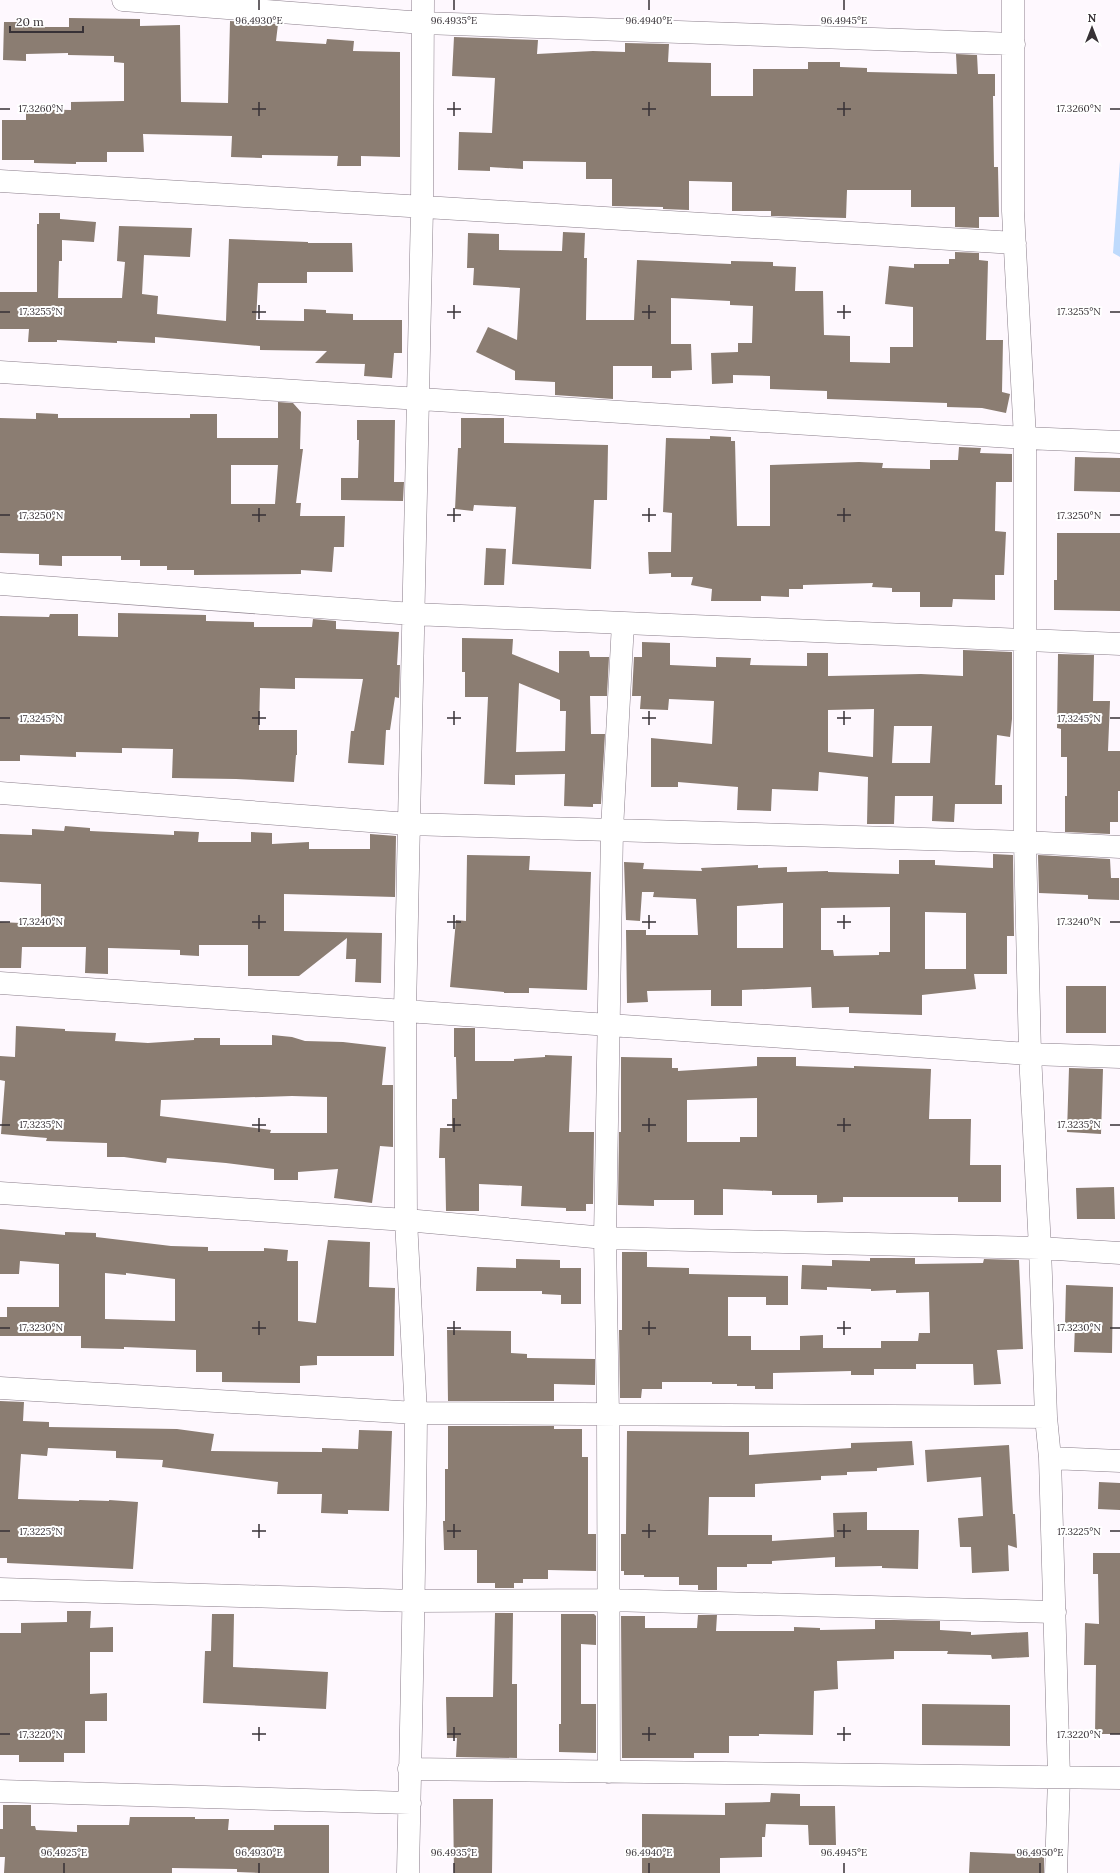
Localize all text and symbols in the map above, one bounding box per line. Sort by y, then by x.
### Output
scale bar [10,8,83,34]
north arrow [1072,8,1112,48]
text: N [1088,11,1097,25]
text: 20 m [16,14,44,29]
text: 96.4930°E [235,14,283,27]
text: 96.4935°E [431,14,477,27]
text: 96.4940°E [625,14,673,27]
text: 96.4945°E [821,14,867,27]
text: 17.3260°N [19,102,64,115]
text: 17.3260°N [1057,102,1102,115]
text: 17.3255°N [19,305,63,318]
text: 17.3255°N [1057,305,1101,318]
text: 17.3250°N [19,509,64,522]
text: 17.3250°N [1057,509,1102,522]
text: 17.3245°N [19,712,63,725]
text: 17.3245°N [1057,712,1101,725]
text: 17.3240°N [19,915,64,928]
text: 17.3240°N [1057,915,1102,928]
text: 17.3235°N [19,1118,63,1131]
text: 17.3235°N [1057,1118,1101,1131]
text: 17.3230°N [19,1321,64,1334]
text: 17.3230°N [1057,1321,1102,1334]
text: 17.3225°N [19,1525,63,1538]
text: 17.3225°N [1057,1525,1101,1538]
text: 17.3220°N [19,1728,64,1741]
text: 17.3220°N [1057,1728,1102,1741]
text: 96.4925°E [41,1846,87,1859]
text: 96.4930°E [235,1846,283,1859]
text: 96.4935°E [431,1846,477,1859]
text: 96.4940°E [625,1846,673,1859]
text: 96.4945°E [821,1846,867,1859]
text: 96.4950°E [1016,1846,1064,1859]

